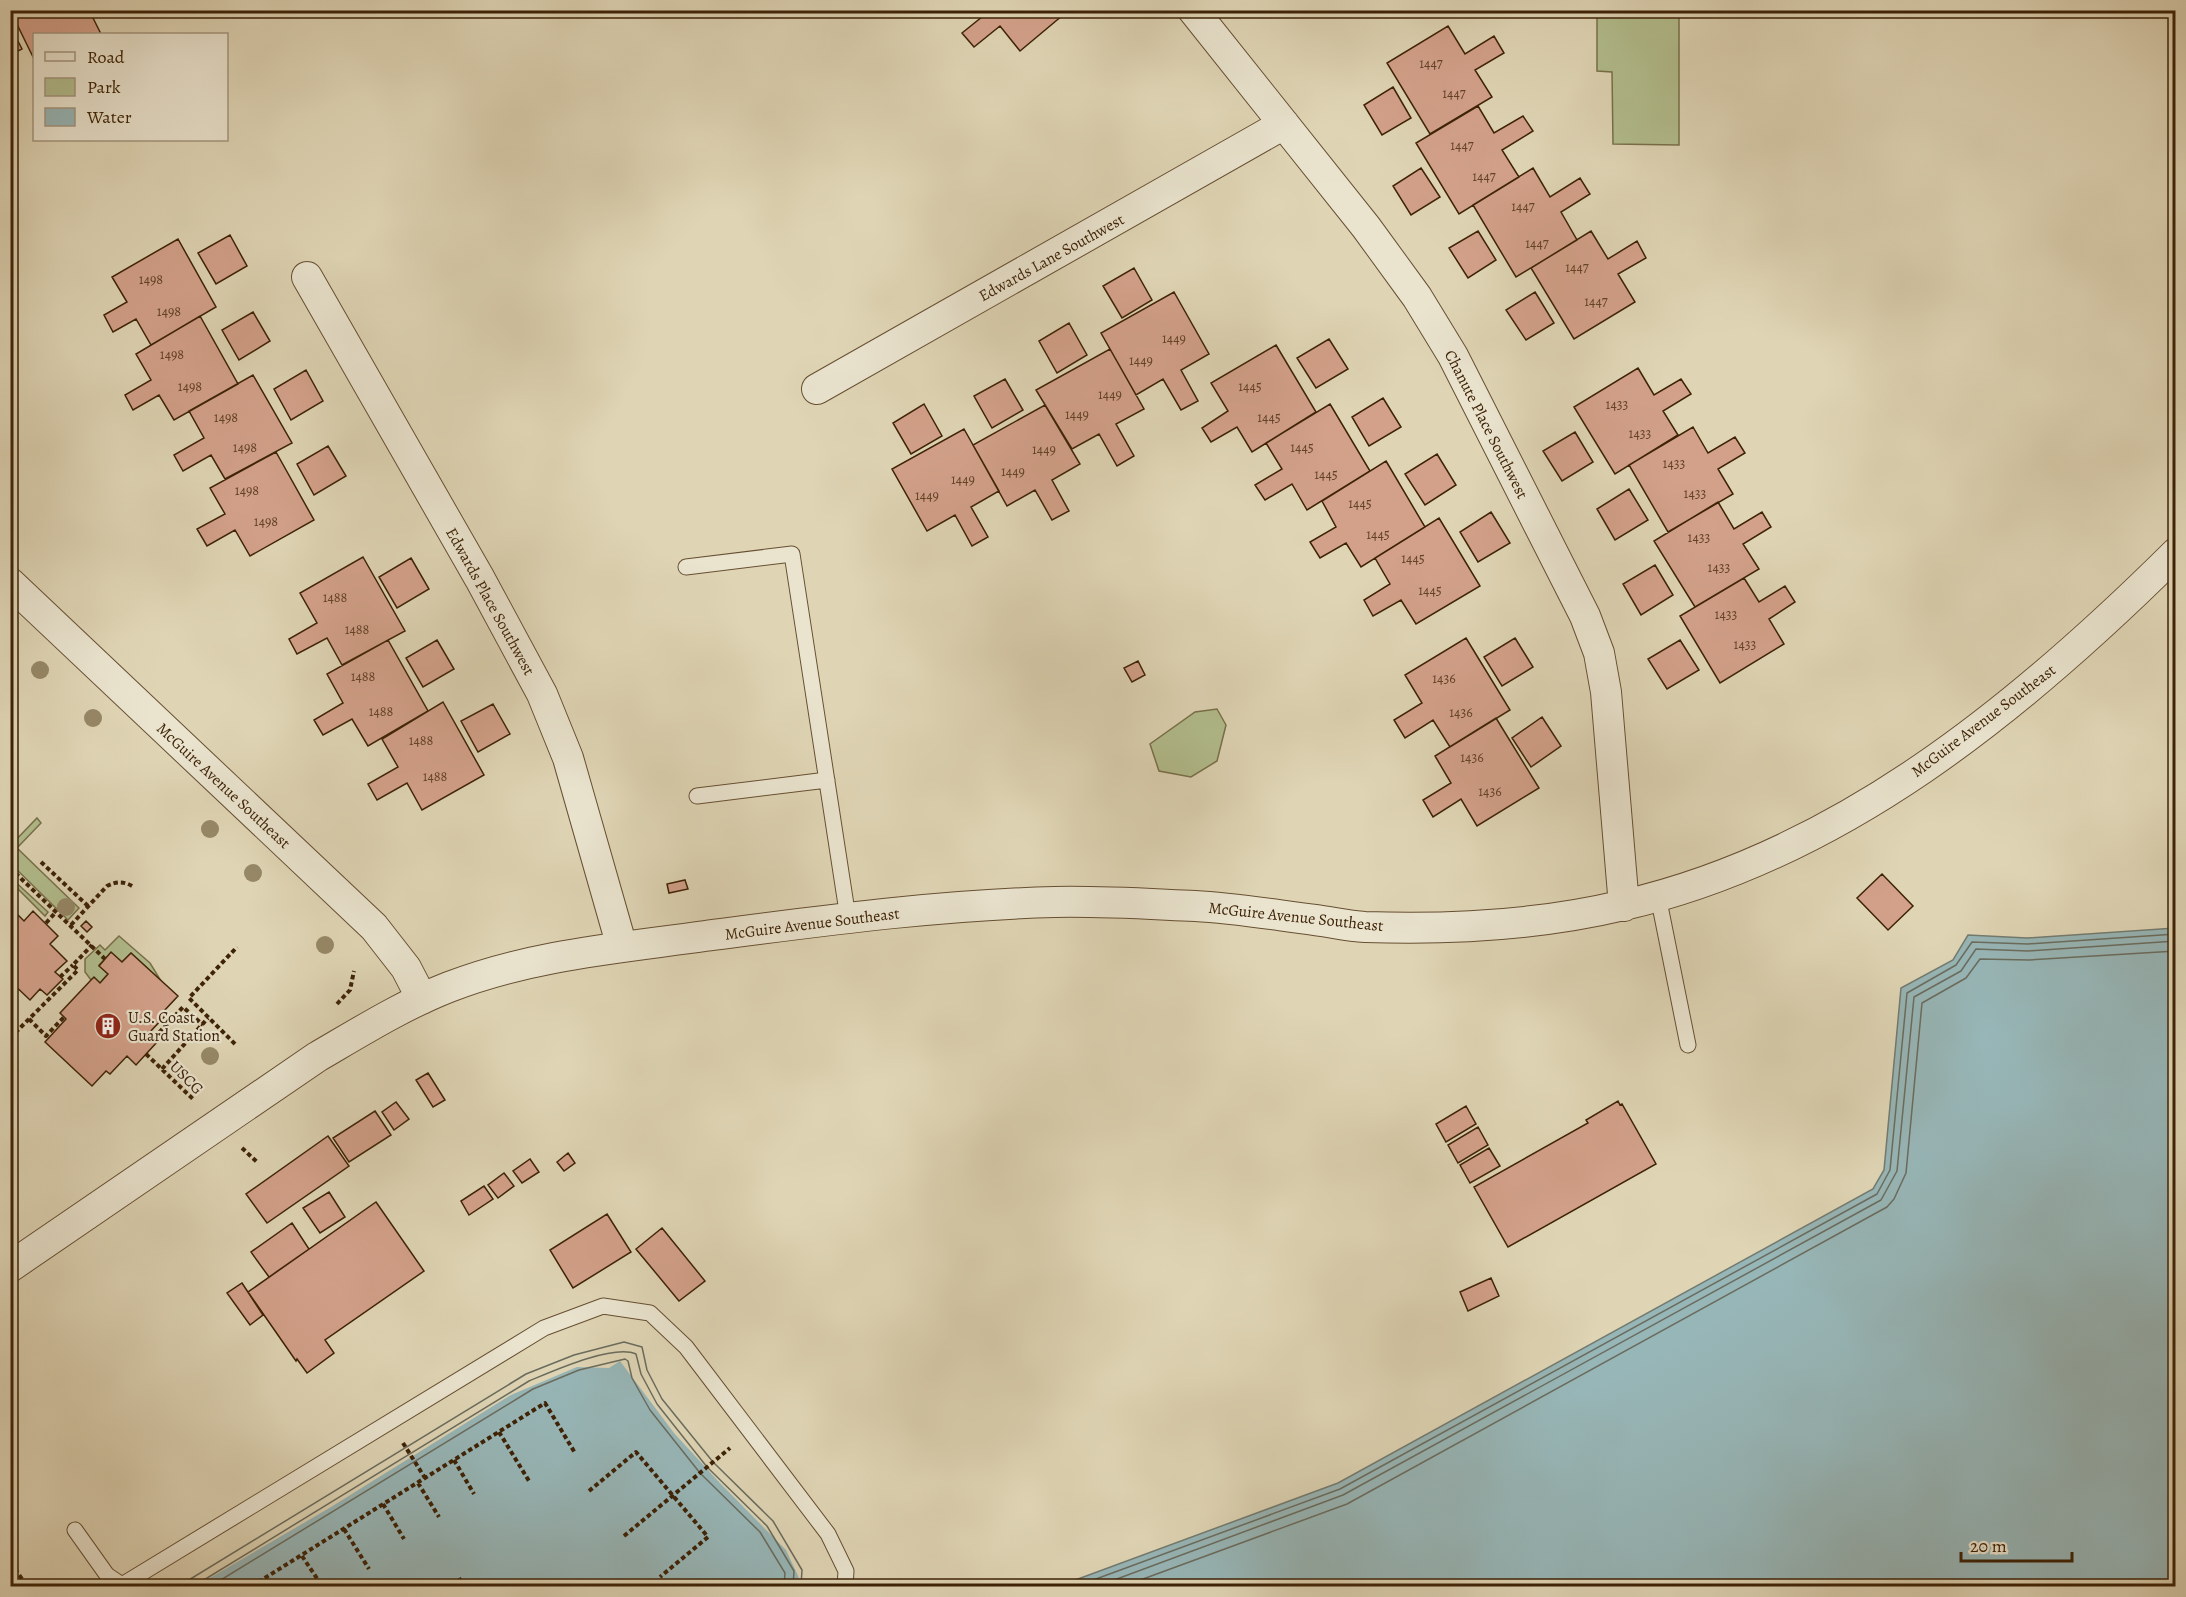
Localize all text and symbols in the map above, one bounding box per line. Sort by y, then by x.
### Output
legend [33,33,228,141]
text: Road [87,45,125,69]
house number: 1447 [1419,54,1443,73]
text: Park [87,75,121,99]
house number: 1447 [1442,84,1466,103]
text: Water [86,105,132,129]
house number: 1447 [1450,136,1474,155]
house number: 1447 [1472,167,1496,186]
house number: 1447 [1511,197,1535,216]
street label: Edwards Lane Southwest [975,209,1128,307]
house number: 1447 [1525,234,1549,253]
house number: 1447 [1565,258,1589,277]
house number: 1498 [139,270,163,289]
house number: 1447 [1584,292,1608,311]
house number: 1498 [157,302,181,321]
house number: 1449 [1162,329,1186,348]
house number: 1498 [160,345,184,364]
street label: Chanute Place Southwest [1439,346,1533,503]
house number: 1449 [1129,351,1153,370]
house number: 1498 [178,377,202,396]
house number: 1445 [1238,377,1262,396]
house number: 1449 [1098,385,1122,404]
house number: 1433 [1606,395,1629,414]
house number: 1449 [1065,405,1089,424]
house number: 1498 [214,408,238,427]
house number: 1445 [1257,408,1281,427]
house number: 1433 [1629,424,1652,443]
house number: 1498 [233,438,257,457]
house number: 1445 [1290,438,1314,457]
house number: 1449 [1032,440,1056,459]
house number: 1433 [1663,454,1686,473]
house number: 1449 [1001,462,1025,481]
house number: 1445 [1314,465,1338,484]
house number: 1449 [951,470,975,489]
house number: 1498 [235,481,259,500]
house number: 1433 [1684,484,1707,503]
house number: 1449 [915,486,939,505]
house number: 1445 [1348,494,1372,513]
house number: 1498 [254,512,278,531]
street label: Edwards Place Southwest [440,524,540,679]
house number: 1445 [1366,525,1390,544]
house number: 1433 [1688,528,1711,547]
house number: 1445 [1401,549,1425,568]
house number: 1433 [1708,558,1731,577]
house number: 1445 [1418,581,1442,600]
house number: 1488 [323,588,348,607]
house number: 1433 [1715,605,1738,624]
house number: 1488 [345,620,370,639]
house number: 1433 [1734,635,1757,654]
street label: McGuire Avenue Southeast [1907,659,2060,782]
house number: 1488 [351,667,376,686]
house number: 1436 [1432,669,1456,688]
house number: 1488 [369,702,394,721]
house number: 1436 [1449,703,1473,722]
street label: McGuire Avenue Southeast [152,718,295,854]
house number: 1488 [409,731,434,750]
house number: 1436 [1460,748,1484,767]
house number: 1488 [423,767,448,786]
house number: 1436 [1478,782,1502,801]
street label: McGuire Avenue Southeast [1207,897,1384,937]
street label: McGuire Avenue Southeast [724,902,901,946]
place label: U.S. Coast Guard Station [128,1007,220,1047]
building icon: U.S. Coast Guard Station [93,1011,123,1041]
street label: USCG [164,1056,208,1100]
scale bar [1961,1525,2072,1563]
text: 20 m [1970,1534,2007,1558]

